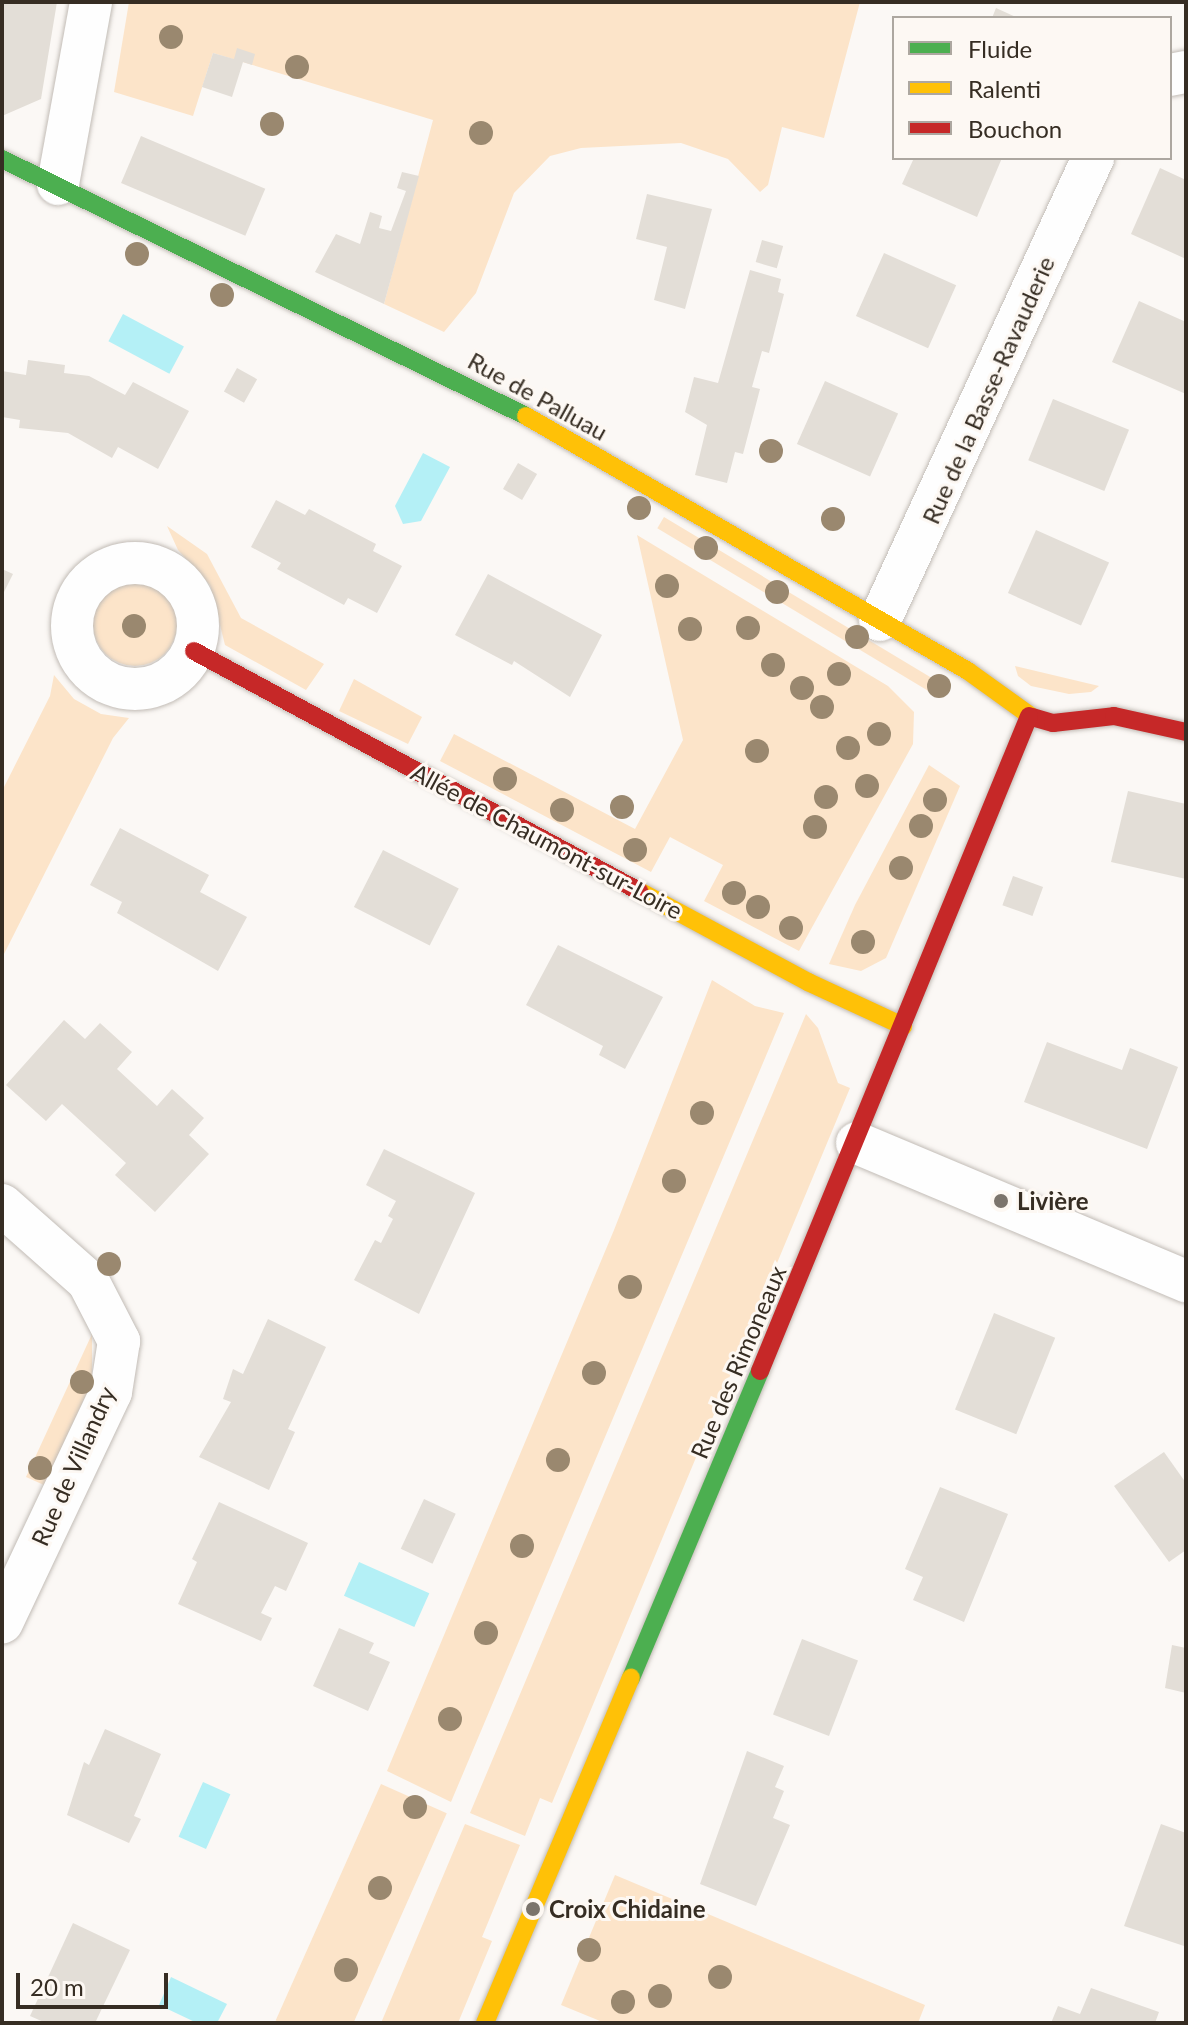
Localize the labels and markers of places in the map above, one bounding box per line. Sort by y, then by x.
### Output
place label: Livière [1017,1187,1089,1215]
marker: Livière [992,1192,1010,1210]
place label: Croix Chidaine [549,1895,705,1923]
marker: Croix Chidaine [524,1900,542,1918]

